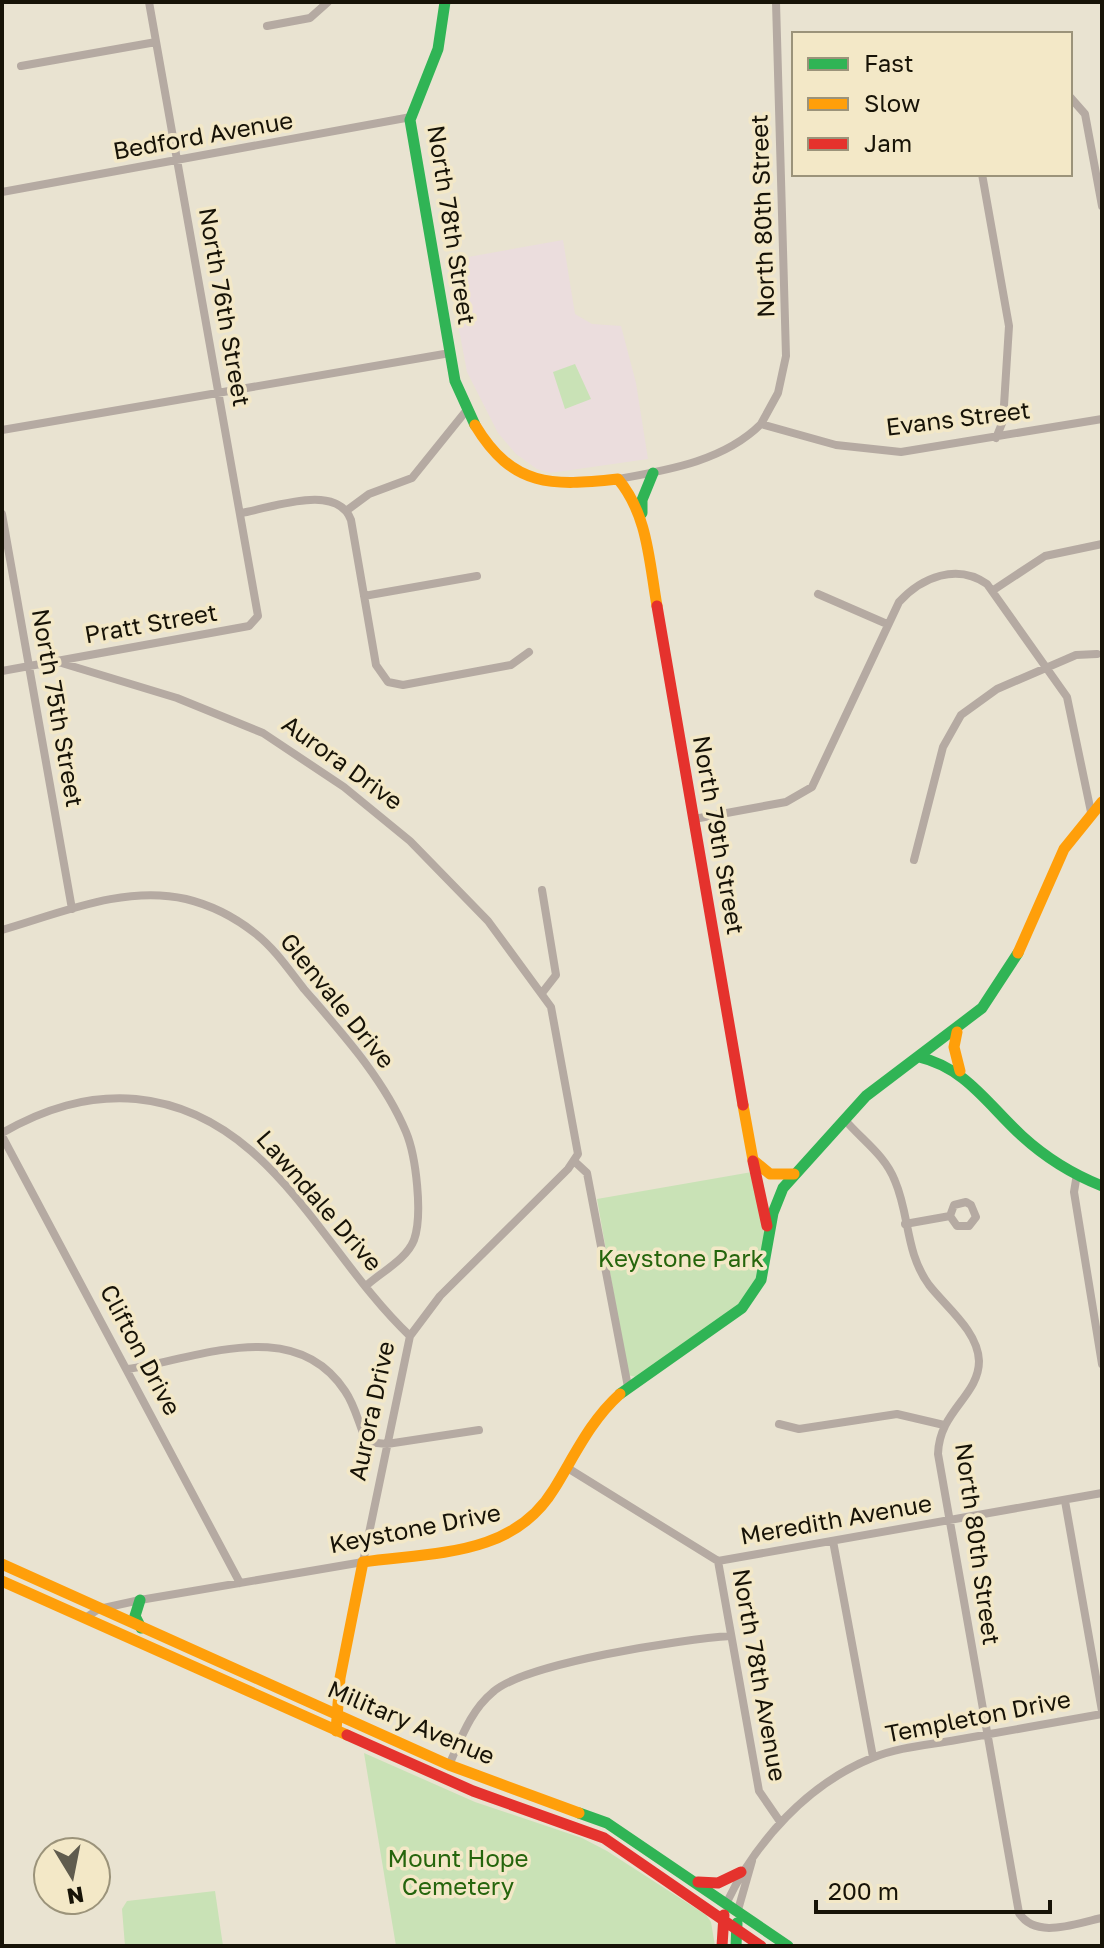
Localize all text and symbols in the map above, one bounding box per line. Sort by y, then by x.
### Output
legend [792,32,1072,176]
text: Fast [864,48,914,77]
text: Slow [864,88,920,117]
street label: Bedford Avenue [110,104,295,165]
street label: North 80th Street [743,114,780,318]
street label: North 78th Street [422,123,483,327]
text: Jam [864,128,912,157]
street label: North 76th Street [194,205,257,408]
street label: Evans Street [884,394,1032,441]
street label: Pratt Street [82,597,219,648]
street label: North 75th Street [27,606,90,809]
street label: Aurora Drive [277,708,409,815]
street label: North 79th Street [688,733,751,936]
street label: Glenvale Drive [275,927,402,1074]
street label: Lawndale Drive [251,1124,389,1276]
park label: Keystone Park [598,1243,764,1272]
street label: Clifton Drive [95,1279,188,1420]
street label: Aurora Drive [342,1338,399,1483]
street label: North 80th Street [950,1441,1007,1647]
street label: Meredith Avenue [738,1487,934,1550]
street label: Keystone Drive [327,1497,503,1558]
street label: North 78th Avenue [728,1566,793,1783]
street label: Military Avenue [324,1673,499,1770]
street label: Templeton Drive [883,1683,1073,1748]
north arrow [32,1836,112,1916]
park label: Mount Hope Cemetery [388,1843,529,1900]
scale bar [816,1864,1050,1914]
text: 200 m [828,1876,899,1905]
text: N [65,1881,86,1911]

